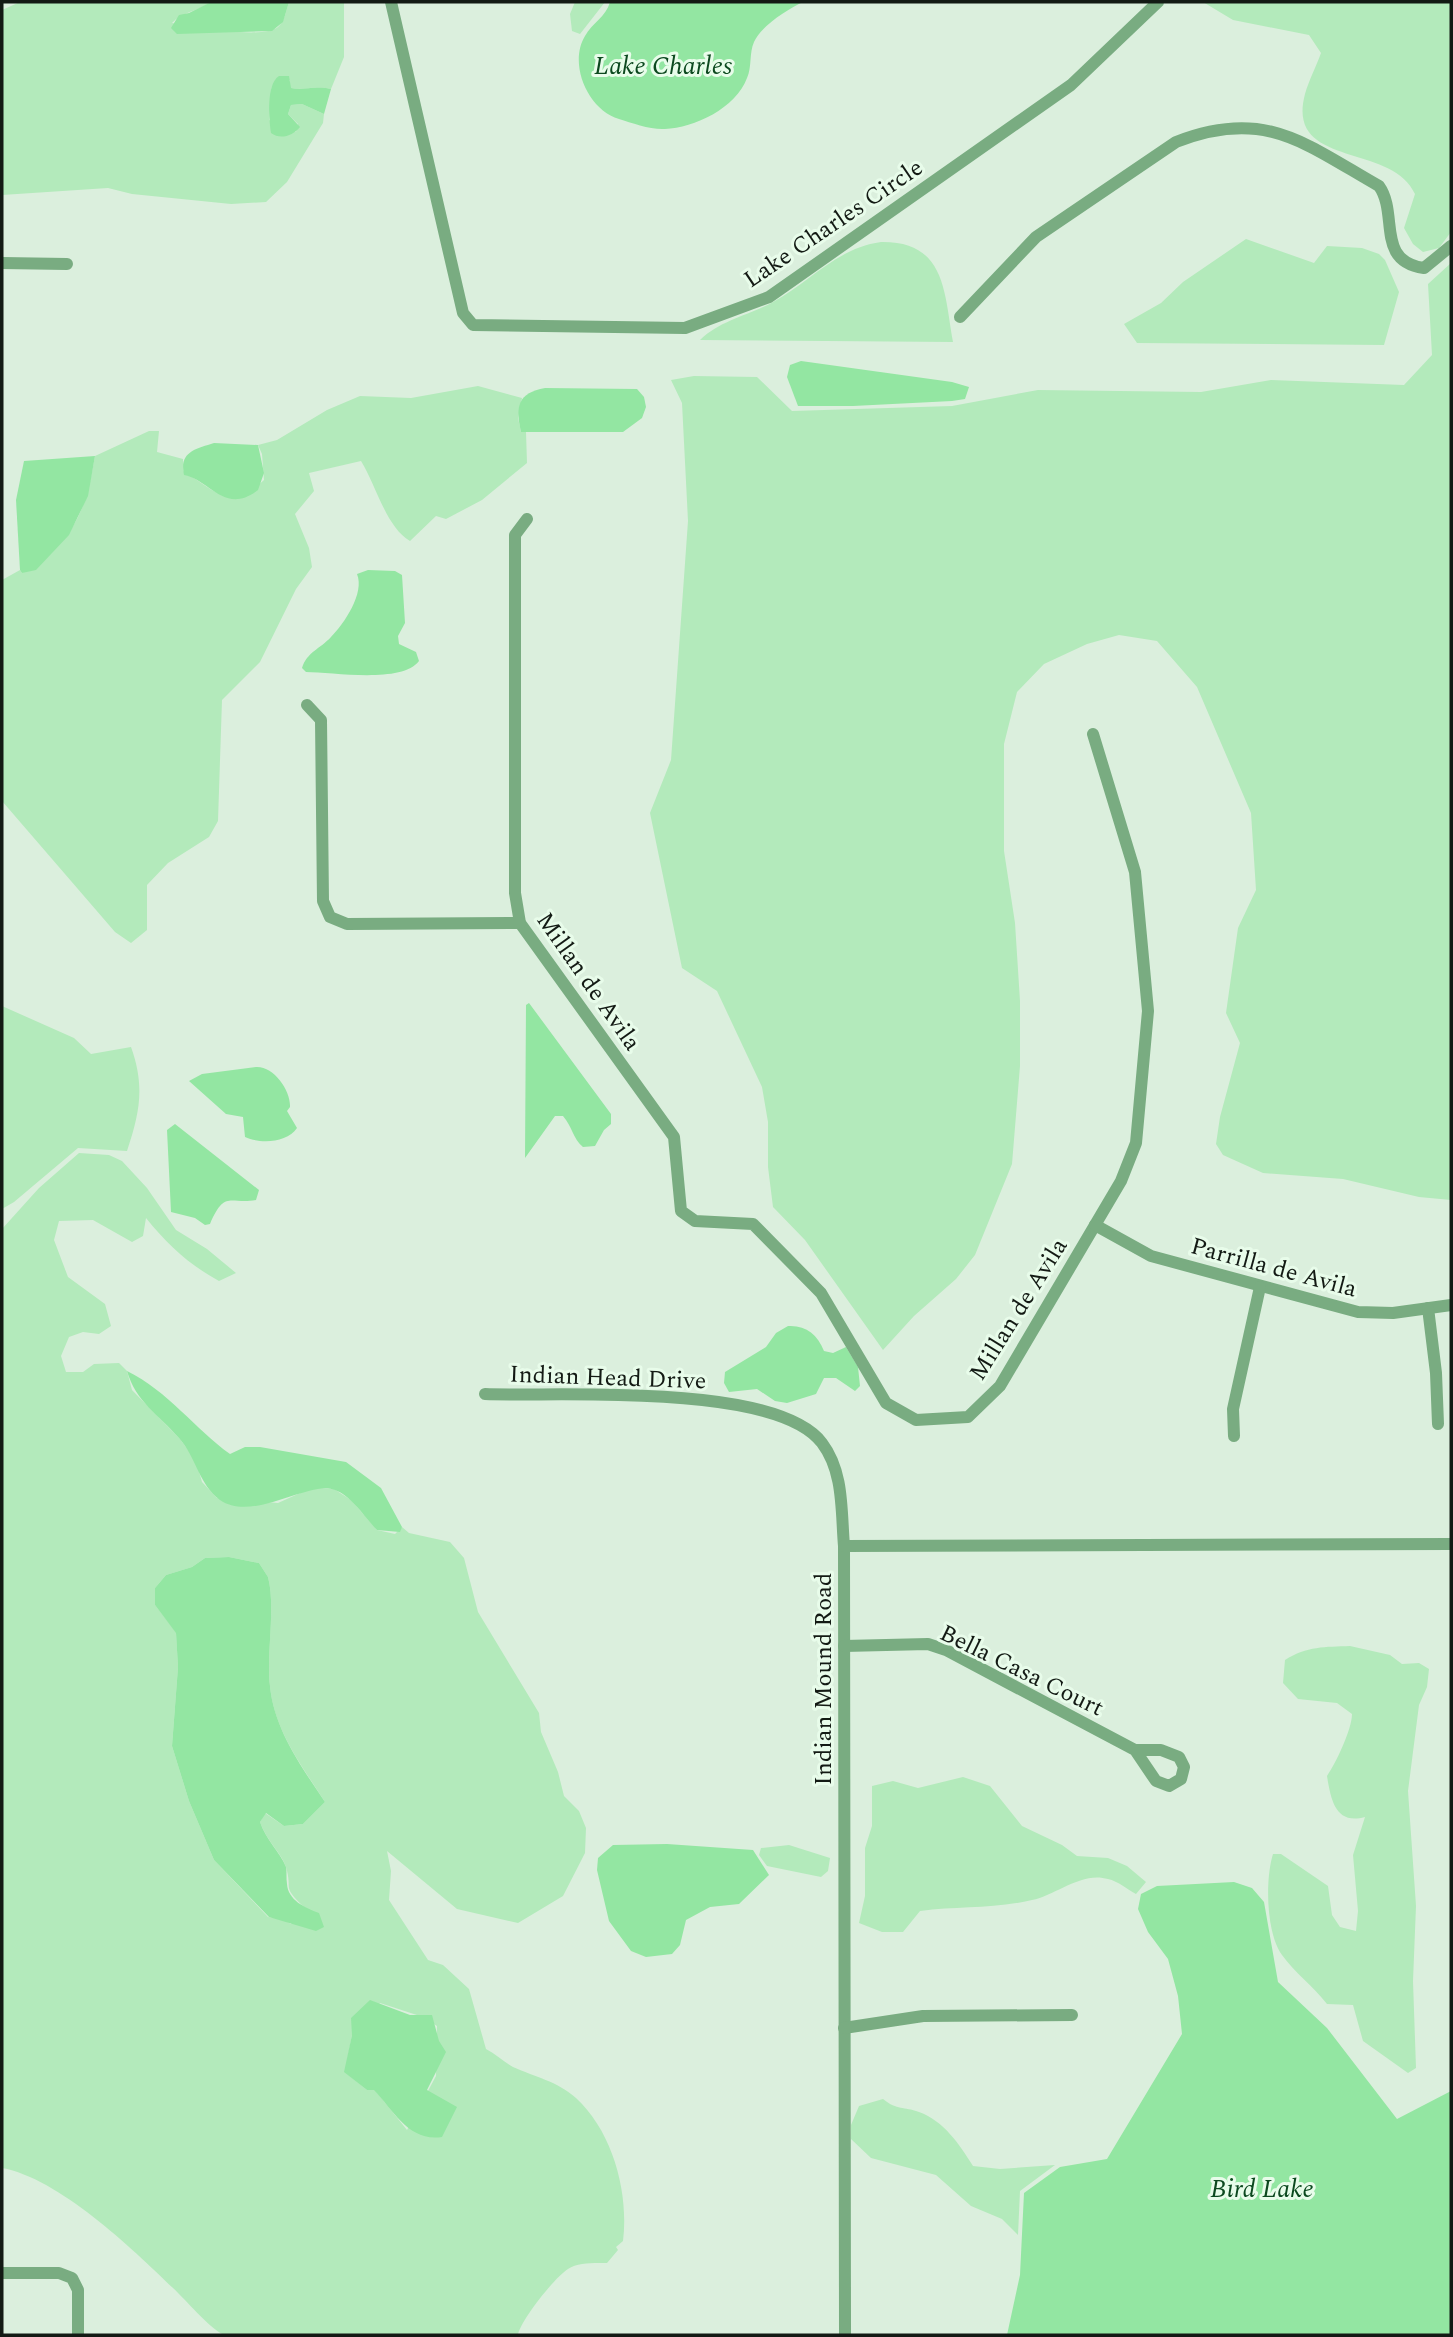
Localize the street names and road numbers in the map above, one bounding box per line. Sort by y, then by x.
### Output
street label: Lake Charles Circle [737,150,930,297]
street label: Millan de Avila [527,905,650,1059]
street label: Parrilla de Avila [1187,1228,1361,1308]
street label: Millan de Avila [961,1231,1077,1388]
street label: Indian Head Drive [509,1357,707,1399]
street label: Indian Mound Road [806,1573,842,1785]
street label: Bella Casa Court [933,1616,1110,1726]

